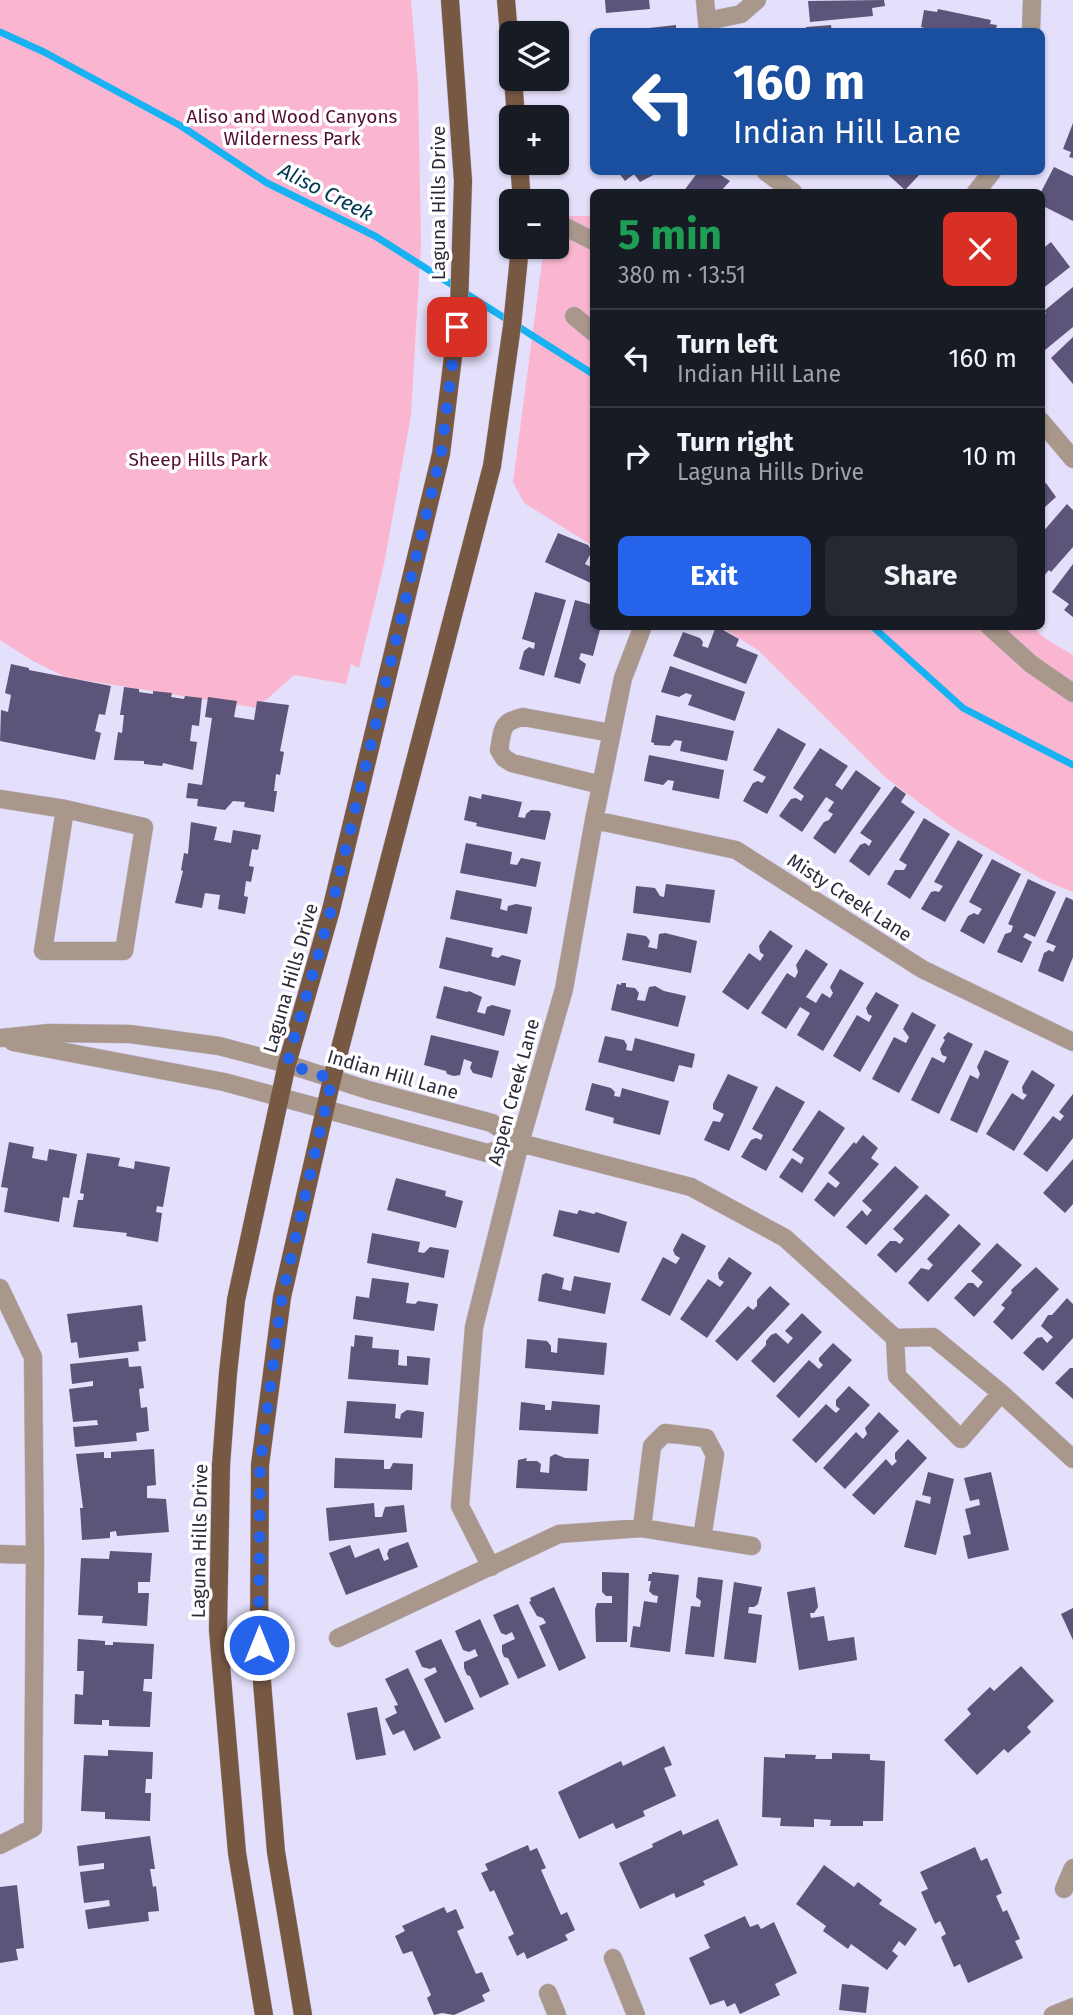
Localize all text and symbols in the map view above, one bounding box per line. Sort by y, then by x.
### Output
map controls [499,21,569,259]
button: layers [499,21,569,91]
text: 160 m [733,53,865,112]
icon: left [618,56,709,147]
park label: Aliso and Wood Canyons Wilderness Park [187,105,398,150]
button: + [499,105,569,175]
text: Indian Hill Lane [733,113,961,151]
street label: Laguna Hills Drive [427,126,450,280]
water label: Aliso Creek [273,157,378,227]
button: − [499,189,569,259]
text: 5 min [618,210,722,260]
button: close [943,212,1017,286]
text: 380 m · 13:51 [618,261,746,289]
pin [427,297,487,357]
icon: arrive [438,308,476,346]
text: Turn left [677,329,778,360]
icon: left [618,339,656,377]
text: 160 m [948,343,1017,374]
text: Indian Hill Lane [677,360,841,388]
text: Turn right [677,427,794,458]
icon: right [618,437,656,475]
text: 10 m [962,441,1017,472]
park label: Sheep Hills Park [128,448,268,471]
text: Laguna Hills Drive [677,458,864,486]
button: Exit [618,536,811,616]
button: Share [825,536,1017,616]
street label: Misty Creek Lane [783,849,916,946]
street label: Laguna Hills Drive [258,901,323,1056]
street label: Aspen Creek Lane [483,1016,544,1168]
street label: Indian Hill Lane [325,1045,461,1104]
street label: Laguna Hills Drive [187,1464,212,1618]
position arrow [222,1608,296,1682]

